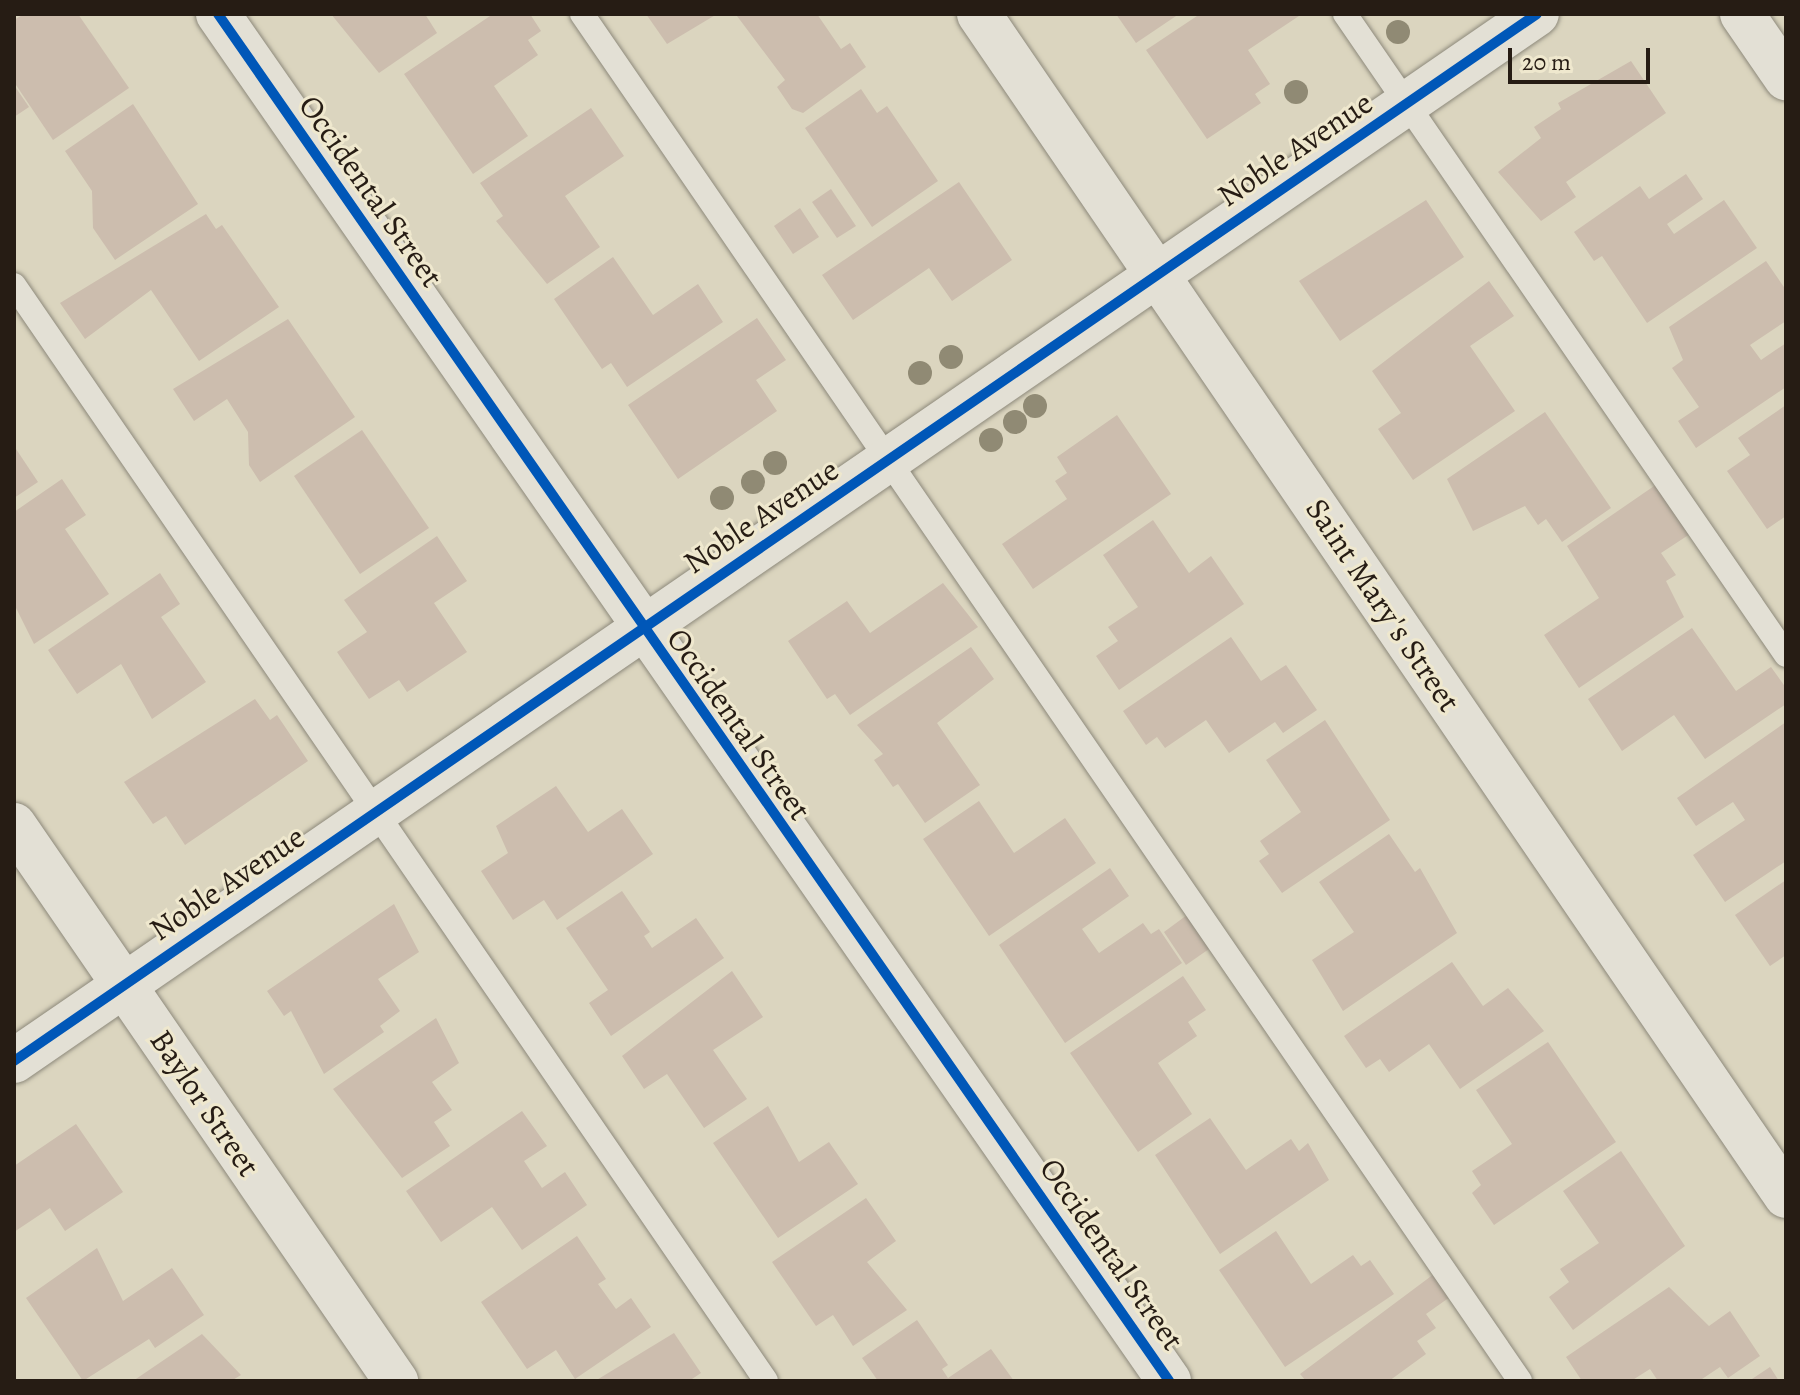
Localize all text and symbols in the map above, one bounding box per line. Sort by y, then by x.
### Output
scale bar [1512,32,1654,82]
text: 20 m [1522,46,1571,78]
street label: Noble Avenue [1210,83,1380,215]
street label: Occidental Street [291,88,451,294]
street label: Noble Avenue [676,450,846,582]
street label: Saint Mary's Street [1298,491,1468,719]
street label: Occidental Street [659,621,819,827]
street label: Noble Avenue [142,817,312,949]
street label: Baylor Street [142,1022,268,1184]
street label: Occidental Street [1032,1151,1192,1357]

